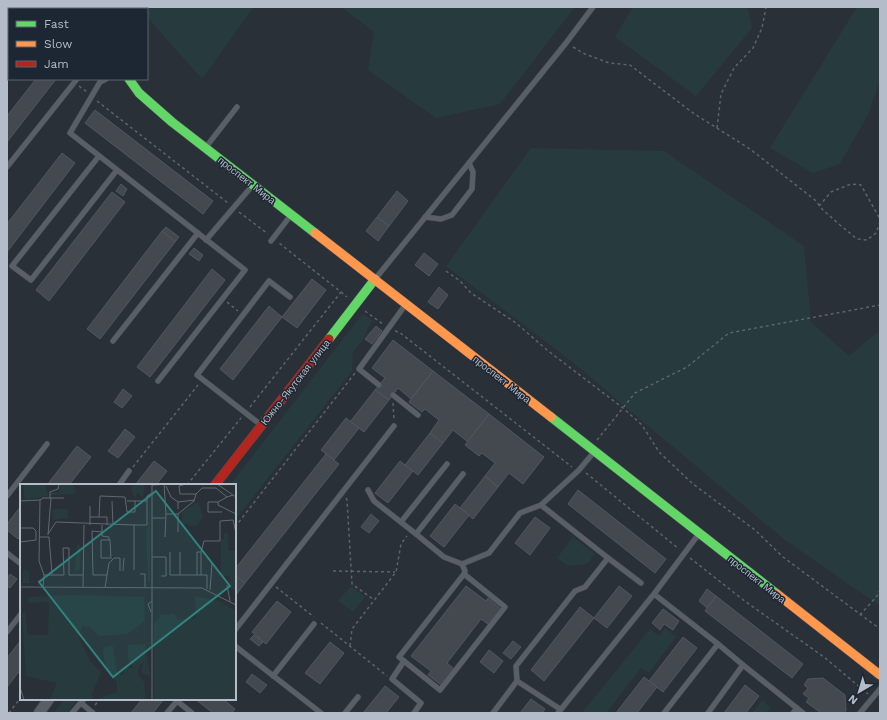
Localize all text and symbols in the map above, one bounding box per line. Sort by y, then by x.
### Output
legend [8,8,148,80]
text: Fast [44,17,69,31]
text: Slow [44,37,72,51]
text: Jam [44,57,69,71]
street label: проспект Мира [216,155,278,207]
street label: Южно-Якутская улица [259,337,333,427]
street label: проспект Мира [471,354,533,406]
inset map [20,484,236,700]
street label: проспект Мира [726,554,788,606]
north arrow [839,672,879,712]
text: N [846,692,860,707]

